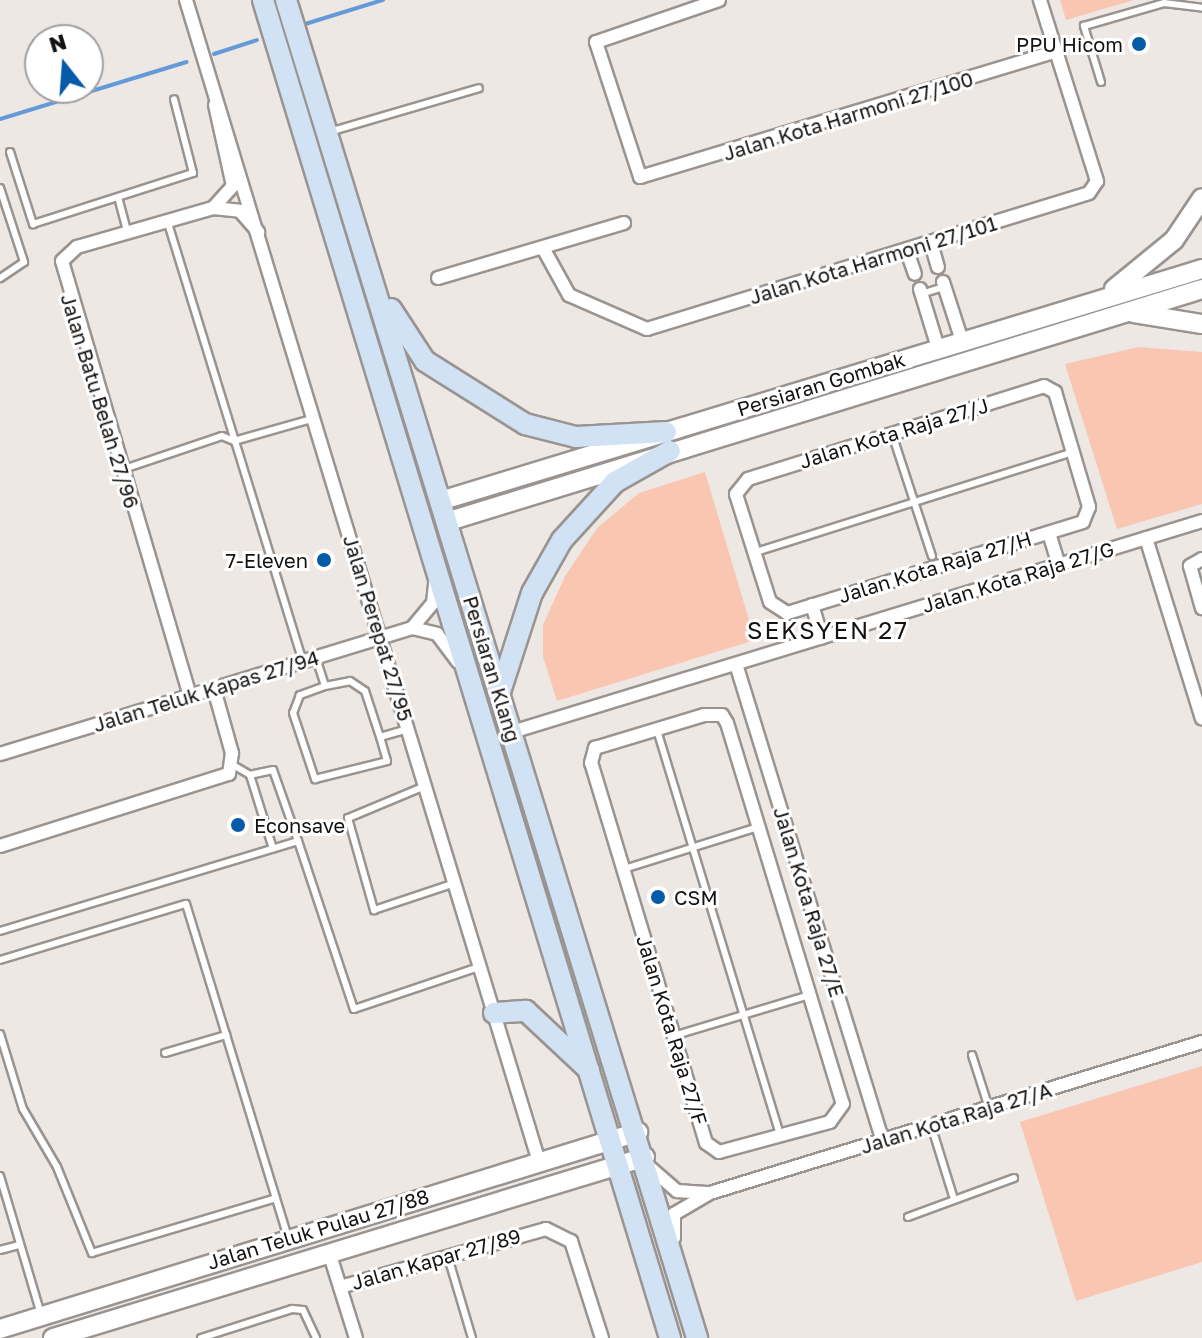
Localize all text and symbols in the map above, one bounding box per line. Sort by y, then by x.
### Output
north arrow [24,24,104,104]
text: N [45,27,69,58]
place label: PPU Hicom [1016,32,1123,56]
marker: PPU Hicom [1130,35,1148,53]
street label: Jalan Kota Harmoni 27/100 [720,67,976,165]
street label: Jalan Kota Harmoni 27/101 [746,211,1000,309]
street label: Jalan Batu Belah 27/96 [56,291,144,511]
street label: Persiaran Gombak [734,347,908,421]
street label: Jalan Kota Raja 27/J [797,393,991,473]
street label: Jalan Kota Raja 27/H [836,526,1034,608]
street label: Jalan Perepat 27/95 [338,532,418,724]
street label: Jalan Kota Raja 27/G [919,536,1117,618]
place label: 7-Eleven [226,548,308,572]
marker: 7-Eleven [315,551,333,569]
street label: Persiaran Klang [458,593,526,745]
district label: SEKSYEN 27 [747,616,909,644]
street label: Jalan Teluk Kapas 27/94 [90,645,322,737]
street label: Jalan Kota Raja 27/E [769,804,849,1000]
place label: Econsave [254,813,345,837]
marker: Econsave [229,816,247,834]
place label: CSM [674,885,718,909]
marker: CSM [649,888,667,906]
street label: Jalan Kota Raja 27/F [632,932,712,1128]
street label: Jalan Kota Raja 27/A [858,1077,1054,1159]
street label: Jalan Teluk Pulau 27/88 [204,1184,432,1274]
street label: Jalan Kapar 27/89 [349,1223,523,1295]

